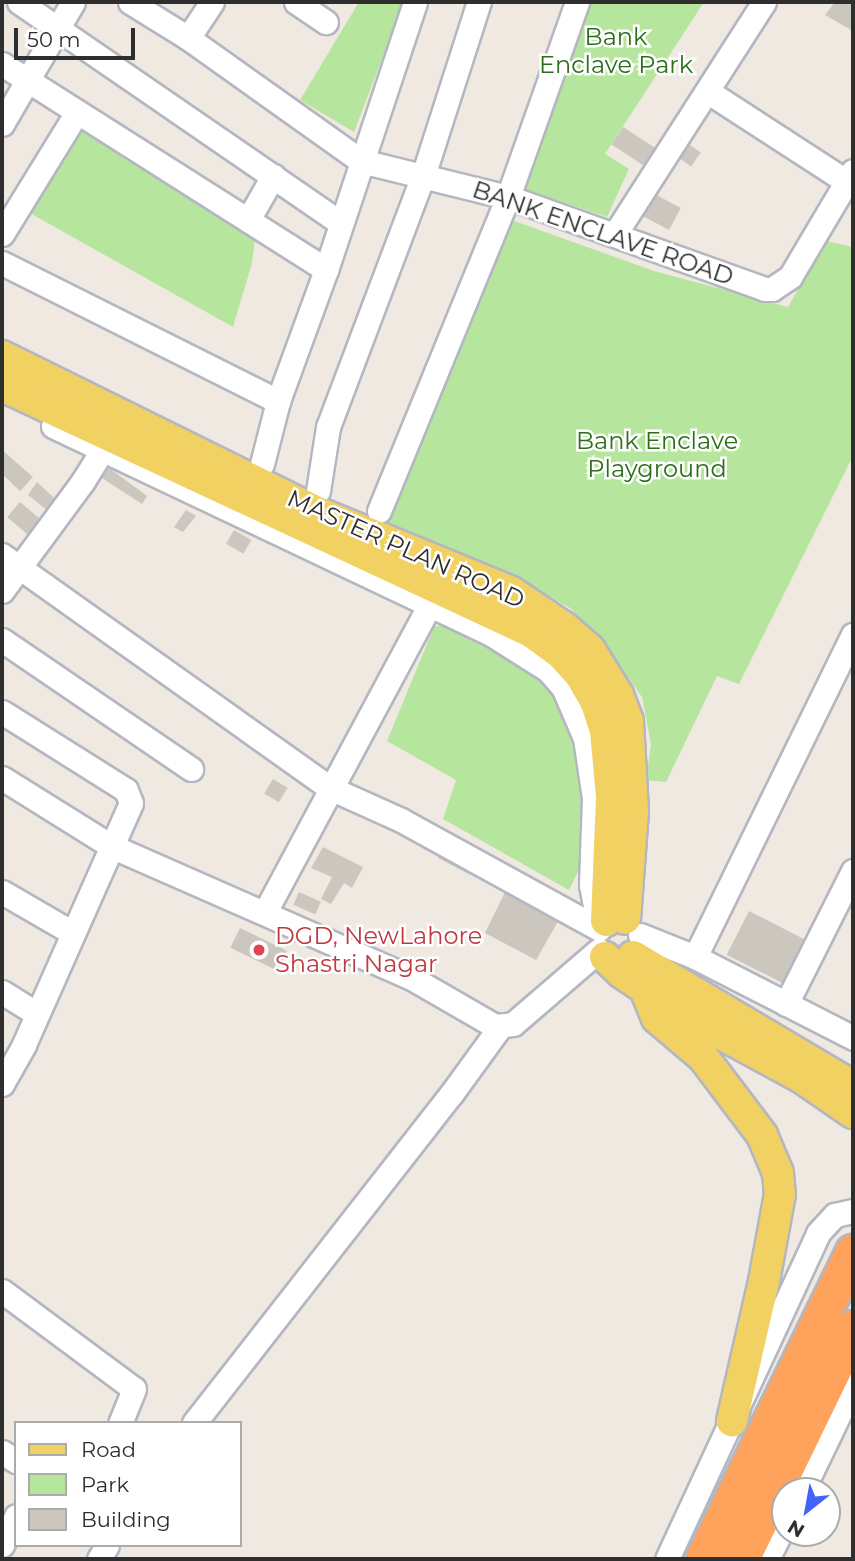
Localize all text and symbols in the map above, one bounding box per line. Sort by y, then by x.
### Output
scale bar [18,14,138,58]
park label: Bank Enclave Park [539,23,693,79]
text: 50 m [27,27,81,52]
street label: BANK ENCLAVE ROAD [469,175,737,291]
park label: Bank Enclave Playground [576,427,738,483]
street label: MASTER PLAN ROAD [283,484,529,614]
place label: DGD, NewLahore Shastri Nagar [275,922,482,978]
marker: DGD, NewLahore Shastri Nagar [249,940,269,960]
legend [14,1421,242,1547]
text: Road [81,1437,136,1462]
text: Park [81,1472,129,1497]
north arrow [771,1477,841,1547]
text: Building [81,1507,171,1532]
text: N [783,1515,808,1543]

